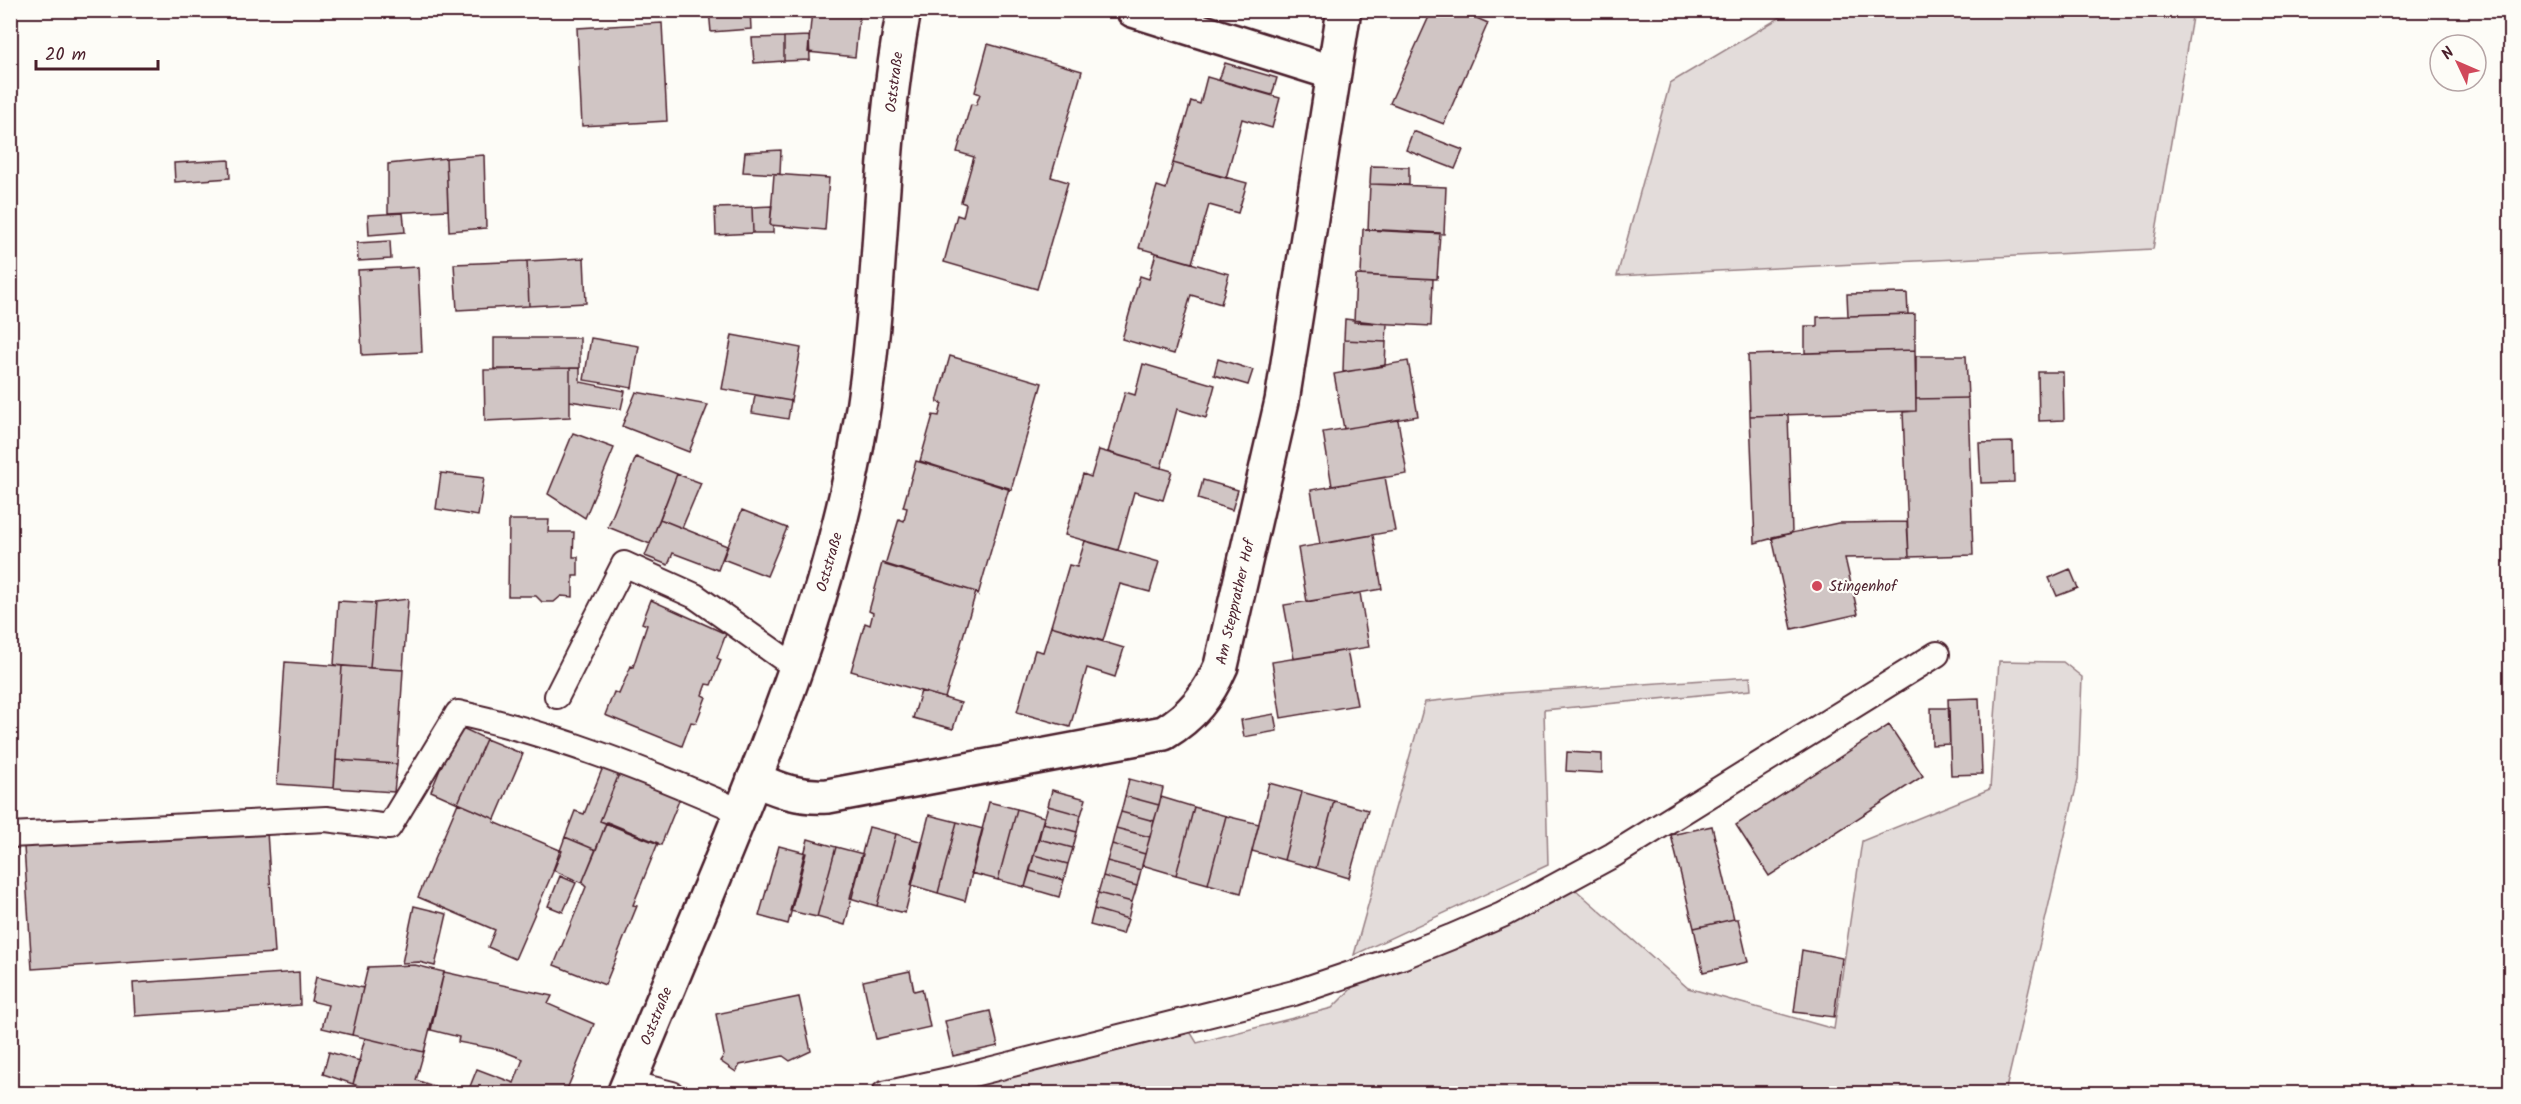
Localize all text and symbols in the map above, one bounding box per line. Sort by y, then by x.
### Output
scale bar [36,33,158,71]
north arrow [2428,33,2488,93]
text: 20 m [45,41,86,70]
text: N [2436,41,2461,66]
street label: Oststraße [879,50,911,114]
street label: Oststraße [810,529,850,595]
street label: Am Stepprather Hof [1210,536,1262,667]
place label: Stingenhof [1829,575,1898,599]
marker: Stingenhof [1810,579,1824,593]
street label: Oststraße [634,983,680,1049]

